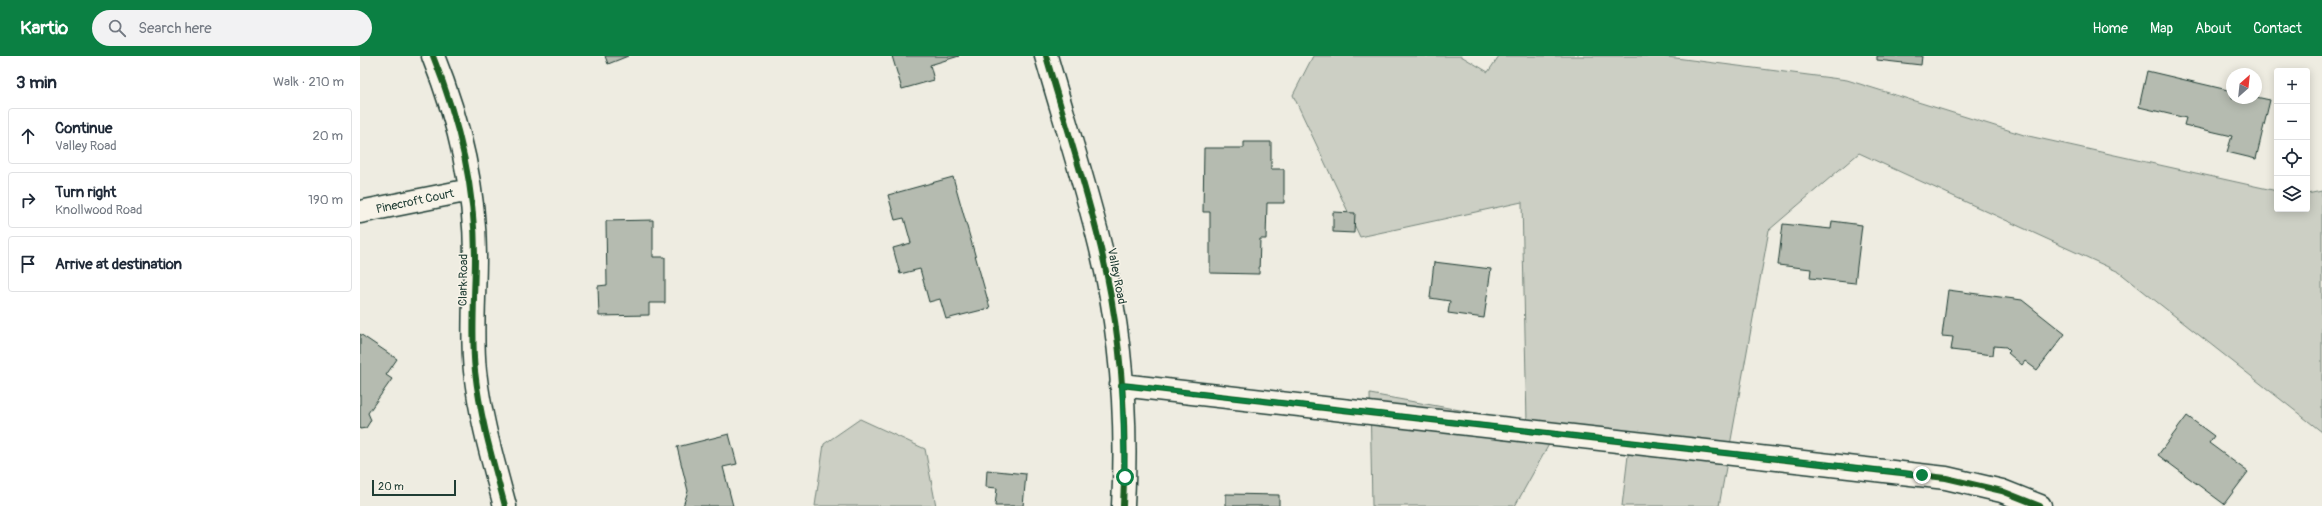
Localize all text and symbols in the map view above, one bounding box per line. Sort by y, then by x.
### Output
search box [92,10,372,46]
text: Kartio [20,16,68,40]
icon: search [106,17,128,39]
text: Search here [138,19,212,38]
text: Home [2093,20,2128,37]
text: Map [2150,20,2173,37]
text: About [2195,20,2231,37]
text: Contact [2253,20,2302,37]
north arrow [2226,68,2262,104]
map controls [2274,68,2310,212]
button: + [2274,68,2310,104]
text: 3 min [16,72,57,93]
text: Walk · 210 m [273,74,344,90]
button: − [2274,104,2310,140]
text: Continue [55,119,113,138]
icon: ahead [17,125,39,147]
text: 20 m [312,128,343,144]
text: Valley Road [55,138,117,154]
button: locate [2274,140,2310,176]
button: layers [2274,176,2310,212]
text: Turn right [55,183,116,202]
street label: Pinecroft Court [375,186,456,217]
icon: right [17,189,39,211]
text: 190 m [308,192,343,208]
text: Knollwood Road [55,202,143,218]
street label: Valley Road [1104,247,1129,306]
icon: arrive [17,253,39,275]
street label: Clark Road [456,253,471,306]
text: Arrive at destination [55,255,182,274]
route end [1913,466,1931,484]
route start [1116,468,1134,486]
scale bar [372,478,456,497]
text: 20 m [378,480,404,493]

